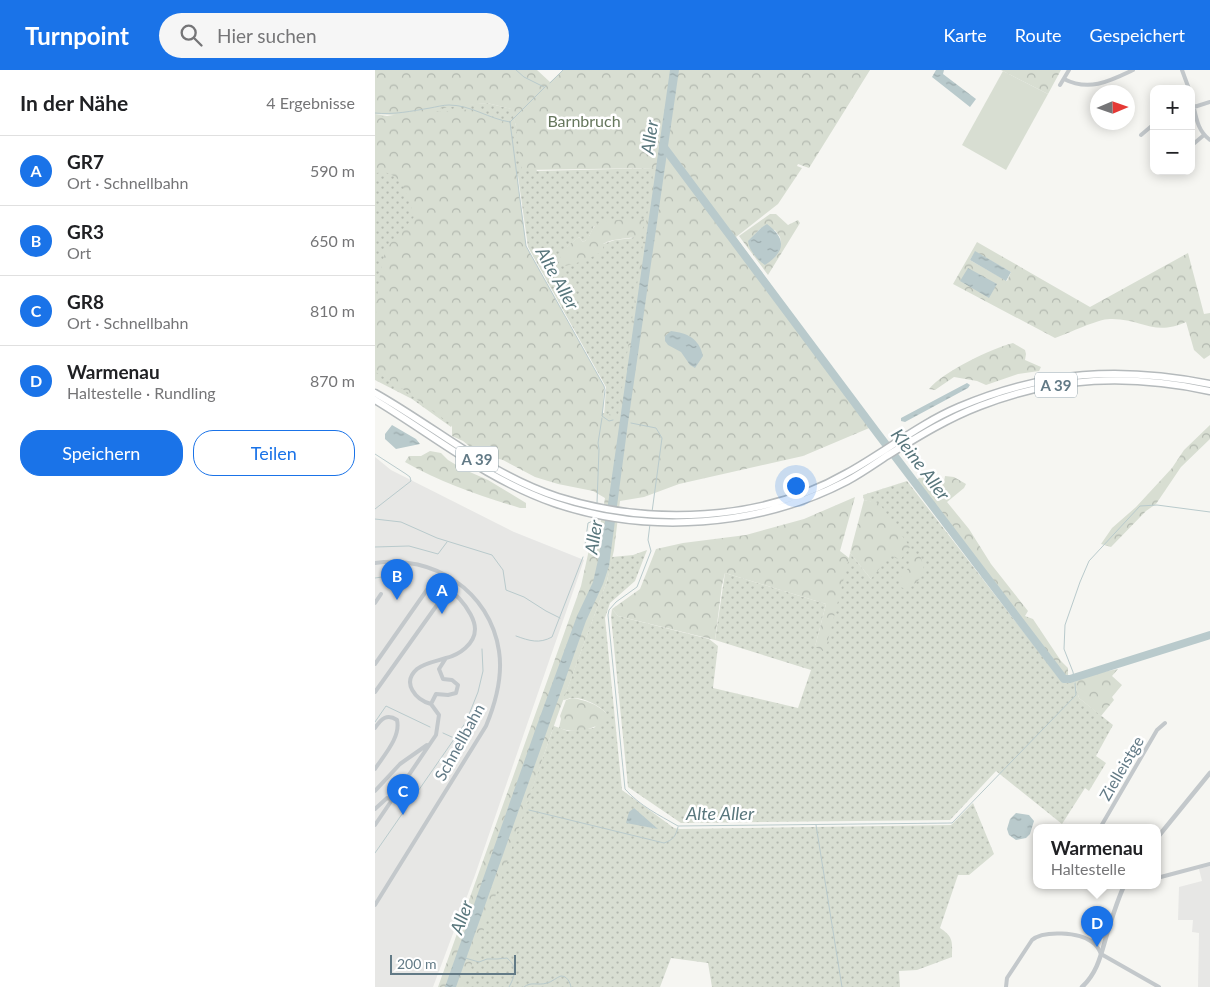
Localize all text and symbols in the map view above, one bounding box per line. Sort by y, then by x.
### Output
search box [159,13,509,58]
text: Turnpoint [25,21,129,50]
icon: search [177,21,205,49]
text: Hier suchen [217,24,316,47]
text: Karte [943,24,987,46]
text: Route [1015,24,1062,46]
text: Gespeichert [1090,24,1185,46]
north arrow [1090,85,1135,130]
map controls [1150,85,1195,175]
button: + [1150,85,1195,130]
text: In der Nähe [20,90,128,115]
text: 4 Ergebnisse [266,93,355,112]
park label: Barnbruch [547,111,621,130]
water label: Aller [636,118,662,156]
button: − [1150,130,1195,175]
text: GR7 [67,150,104,173]
text: A [30,161,42,180]
text: 590 m [310,161,355,180]
text: Ort · Schnellbahn [67,173,188,192]
text: GR3 [67,220,104,243]
text: B [31,231,41,250]
text: 650 m [310,231,355,250]
water label: Alte Aller [531,242,585,314]
text: Ort [67,243,91,262]
text: GR8 [67,290,104,313]
text: C [31,301,41,320]
text: 810 m [310,301,355,320]
text: Ort · Schnellbahn [67,313,188,332]
text: Warmenau [67,360,160,383]
text: D [30,371,42,390]
text: 870 m [310,371,355,390]
road number: A 39 [1035,372,1077,398]
text: Haltestelle · Rundling [67,383,216,402]
water label: Kleine Aller [887,424,956,505]
button: Speichern [20,430,183,476]
button: Teilen [193,430,355,476]
road number: A 39 [456,446,498,472]
your location [783,473,809,499]
water label: Aller [579,518,607,557]
pin: B [381,559,413,600]
pin: A [426,573,458,614]
street label: Schnellbahn [430,700,488,784]
street label: Zielleistge [1095,732,1147,804]
pin: C [387,774,419,815]
water label: Alte Aller [685,802,755,824]
popup [1033,824,1161,889]
text: Warmenau [1051,836,1143,859]
text: Haltestelle [1051,859,1126,878]
water label: Aller [444,896,477,938]
pin: D [1081,906,1113,947]
scale bar [390,952,516,975]
text: 200 m [397,955,436,972]

